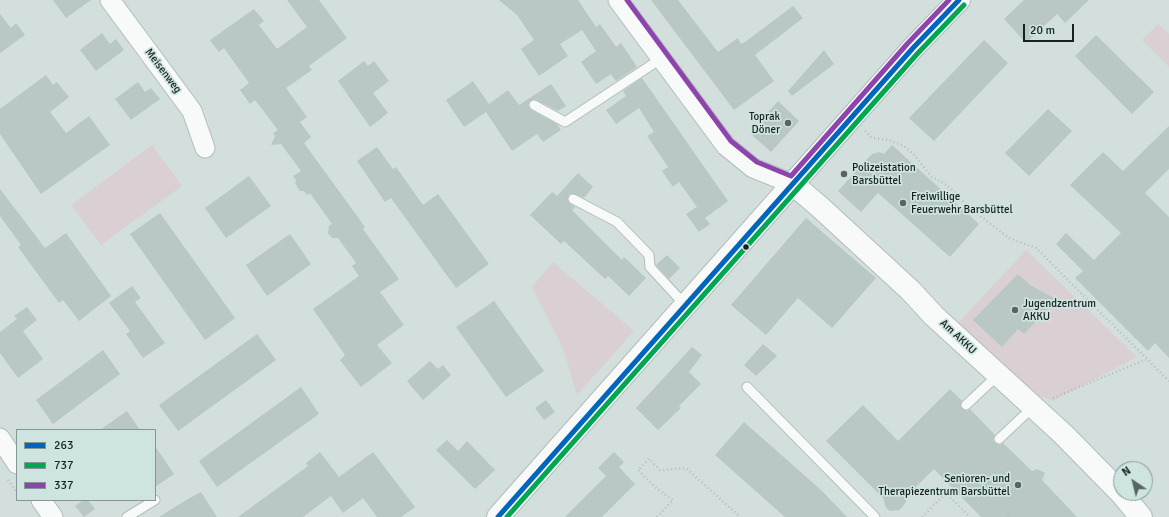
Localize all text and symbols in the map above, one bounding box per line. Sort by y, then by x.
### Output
scale bar [1025,16,1076,42]
text: 20 m [1030,23,1055,38]
street label: Meisenweg [142,46,184,96]
place label: Toprak Döner [749,110,780,136]
marker: Toprak Döner [783,118,793,128]
place label: Polizeistation Barsbüttel [852,161,916,187]
marker: Polizeistation Barsbüttel [839,169,849,179]
place label: Freiwillige Feuerwehr Barsbüttel [911,190,1013,216]
marker: Freiwillige Feuerwehr Barsbüttel [898,198,908,208]
unlabelled marker [741,242,751,252]
place label: Jugendzentrum AKKU [1023,297,1096,323]
marker: Jugendzentrum AKKU [1010,305,1020,315]
street label: Am AKKU [937,317,979,357]
legend [16,429,156,501]
text: 263 [54,438,73,453]
text: 737 [54,458,73,473]
north arrow [1113,461,1153,501]
text: N [1120,464,1133,479]
place label: Senioren- und Therapiezentrum Barsbüttel [879,472,1010,498]
text: 337 [54,478,73,493]
marker: Senioren- und Therapiezentrum Barsbüttel [1013,480,1023,490]

